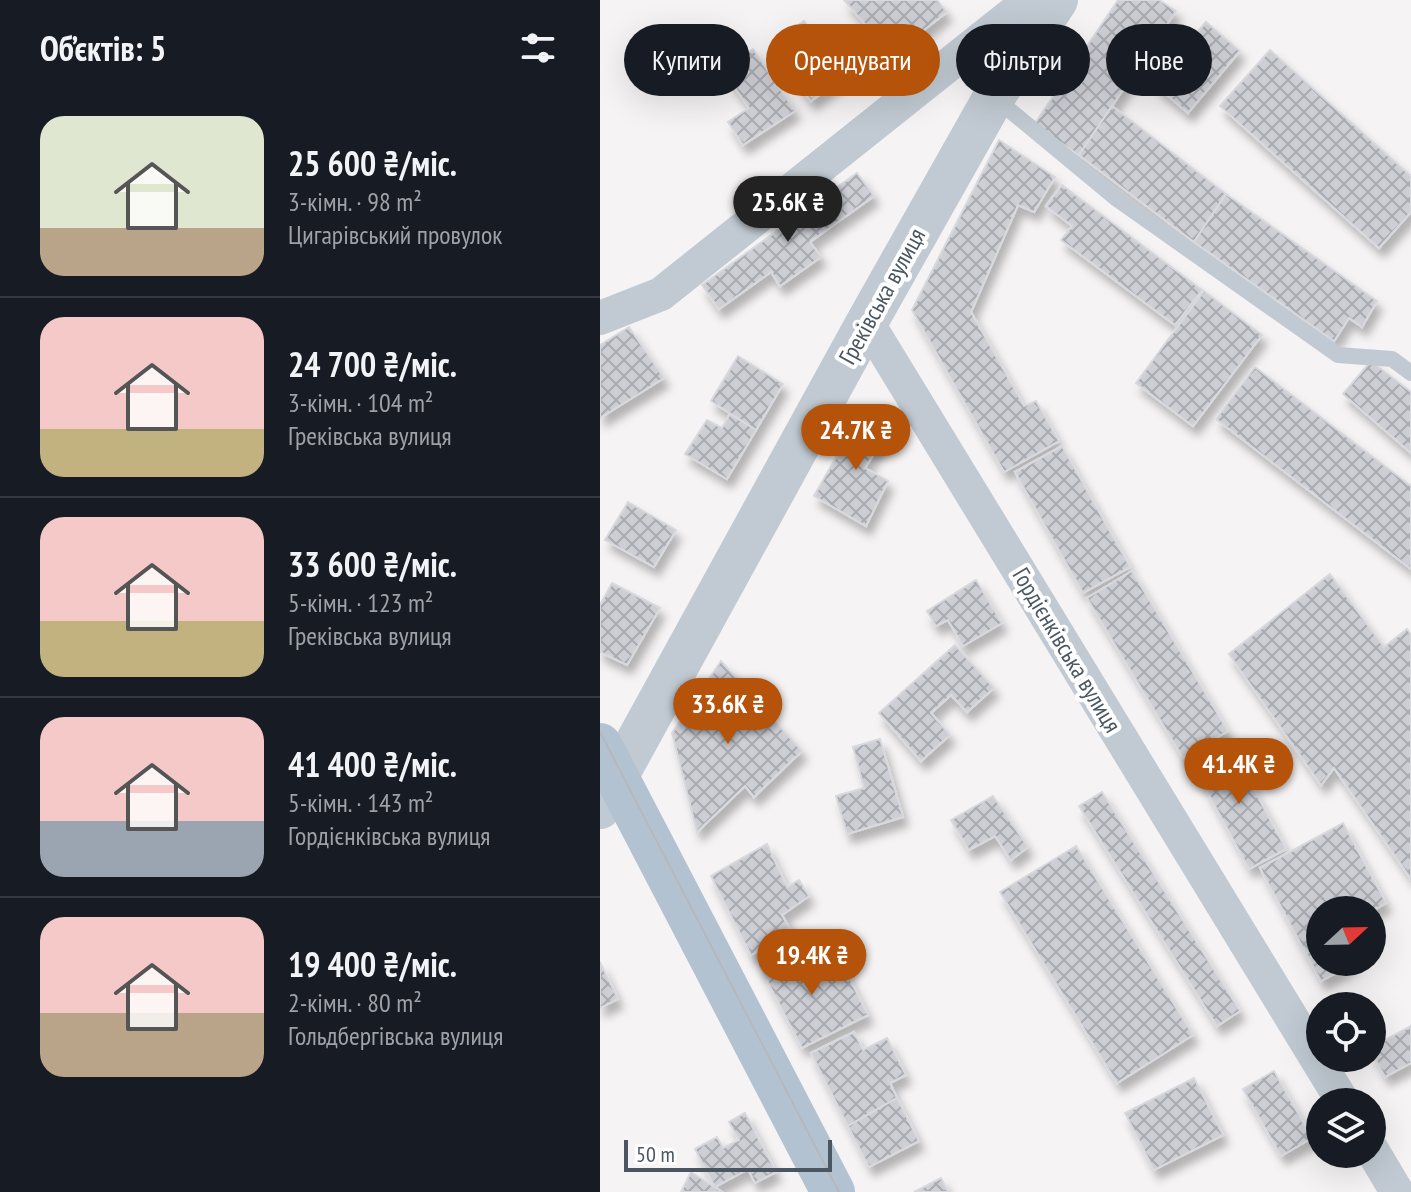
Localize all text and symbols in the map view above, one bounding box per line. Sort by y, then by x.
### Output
chip: Купити [624,24,750,96]
chip: Орендувати [766,24,940,96]
chip: Фільтри [956,24,1090,96]
chip: Нове [1106,24,1212,96]
text: Об’єктів: 5 [40,26,166,70]
icon: filters [516,26,560,70]
text: 25 600 ₴/міс. [288,141,457,185]
icon: home [104,148,200,244]
pin: 25.6K ₴ [714,176,862,244]
text: 3-кімн. · 98 m² [288,185,422,218]
text: 25.6K ₴ [751,185,825,218]
text: Цигарівський провулок [288,218,502,251]
street label: Греківська вулиця [832,222,932,370]
text: 24 700 ₴/міс. [288,342,457,386]
icon: home [104,349,200,445]
text: 3-кімн. · 104 m² [288,386,433,419]
pin: 24.7K ₴ [782,404,930,472]
text: 24.7K ₴ [819,413,893,446]
text: Греківська вулиця [288,419,452,452]
text: 33 600 ₴/міс. [288,542,457,586]
icon: home [104,549,200,645]
street label: Гордієнківська вулиця [1006,562,1128,738]
text: 5-кімн. · 123 m² [288,586,433,619]
text: Греківська вулиця [288,619,452,652]
pin: 33.6K ₴ [654,678,802,746]
text: 33.6K ₴ [691,687,765,720]
pin: 41.4K ₴ [1165,738,1313,806]
text: 41 400 ₴/міс. [288,742,457,786]
text: 41.4K ₴ [1202,747,1276,780]
icon: home [104,749,200,845]
text: 5-кімн. · 143 m² [288,786,433,819]
text: Гордієнківська вулиця [288,819,490,852]
north arrow [1306,896,1386,976]
map controls [1306,896,1386,1168]
pin: 19.4K ₴ [738,929,886,997]
text: 19.4K ₴ [775,938,849,971]
text: 19 400 ₴/міс. [288,942,457,986]
icon: home [104,949,200,1045]
text: 2-кімн. · 80 m² [288,986,422,1019]
button: locate [1306,992,1386,1072]
text: Гольдбергівська вулиця [288,1019,503,1052]
button: layers [1306,1088,1386,1168]
scale bar [624,1136,832,1172]
text: 50 m [636,1140,675,1168]

